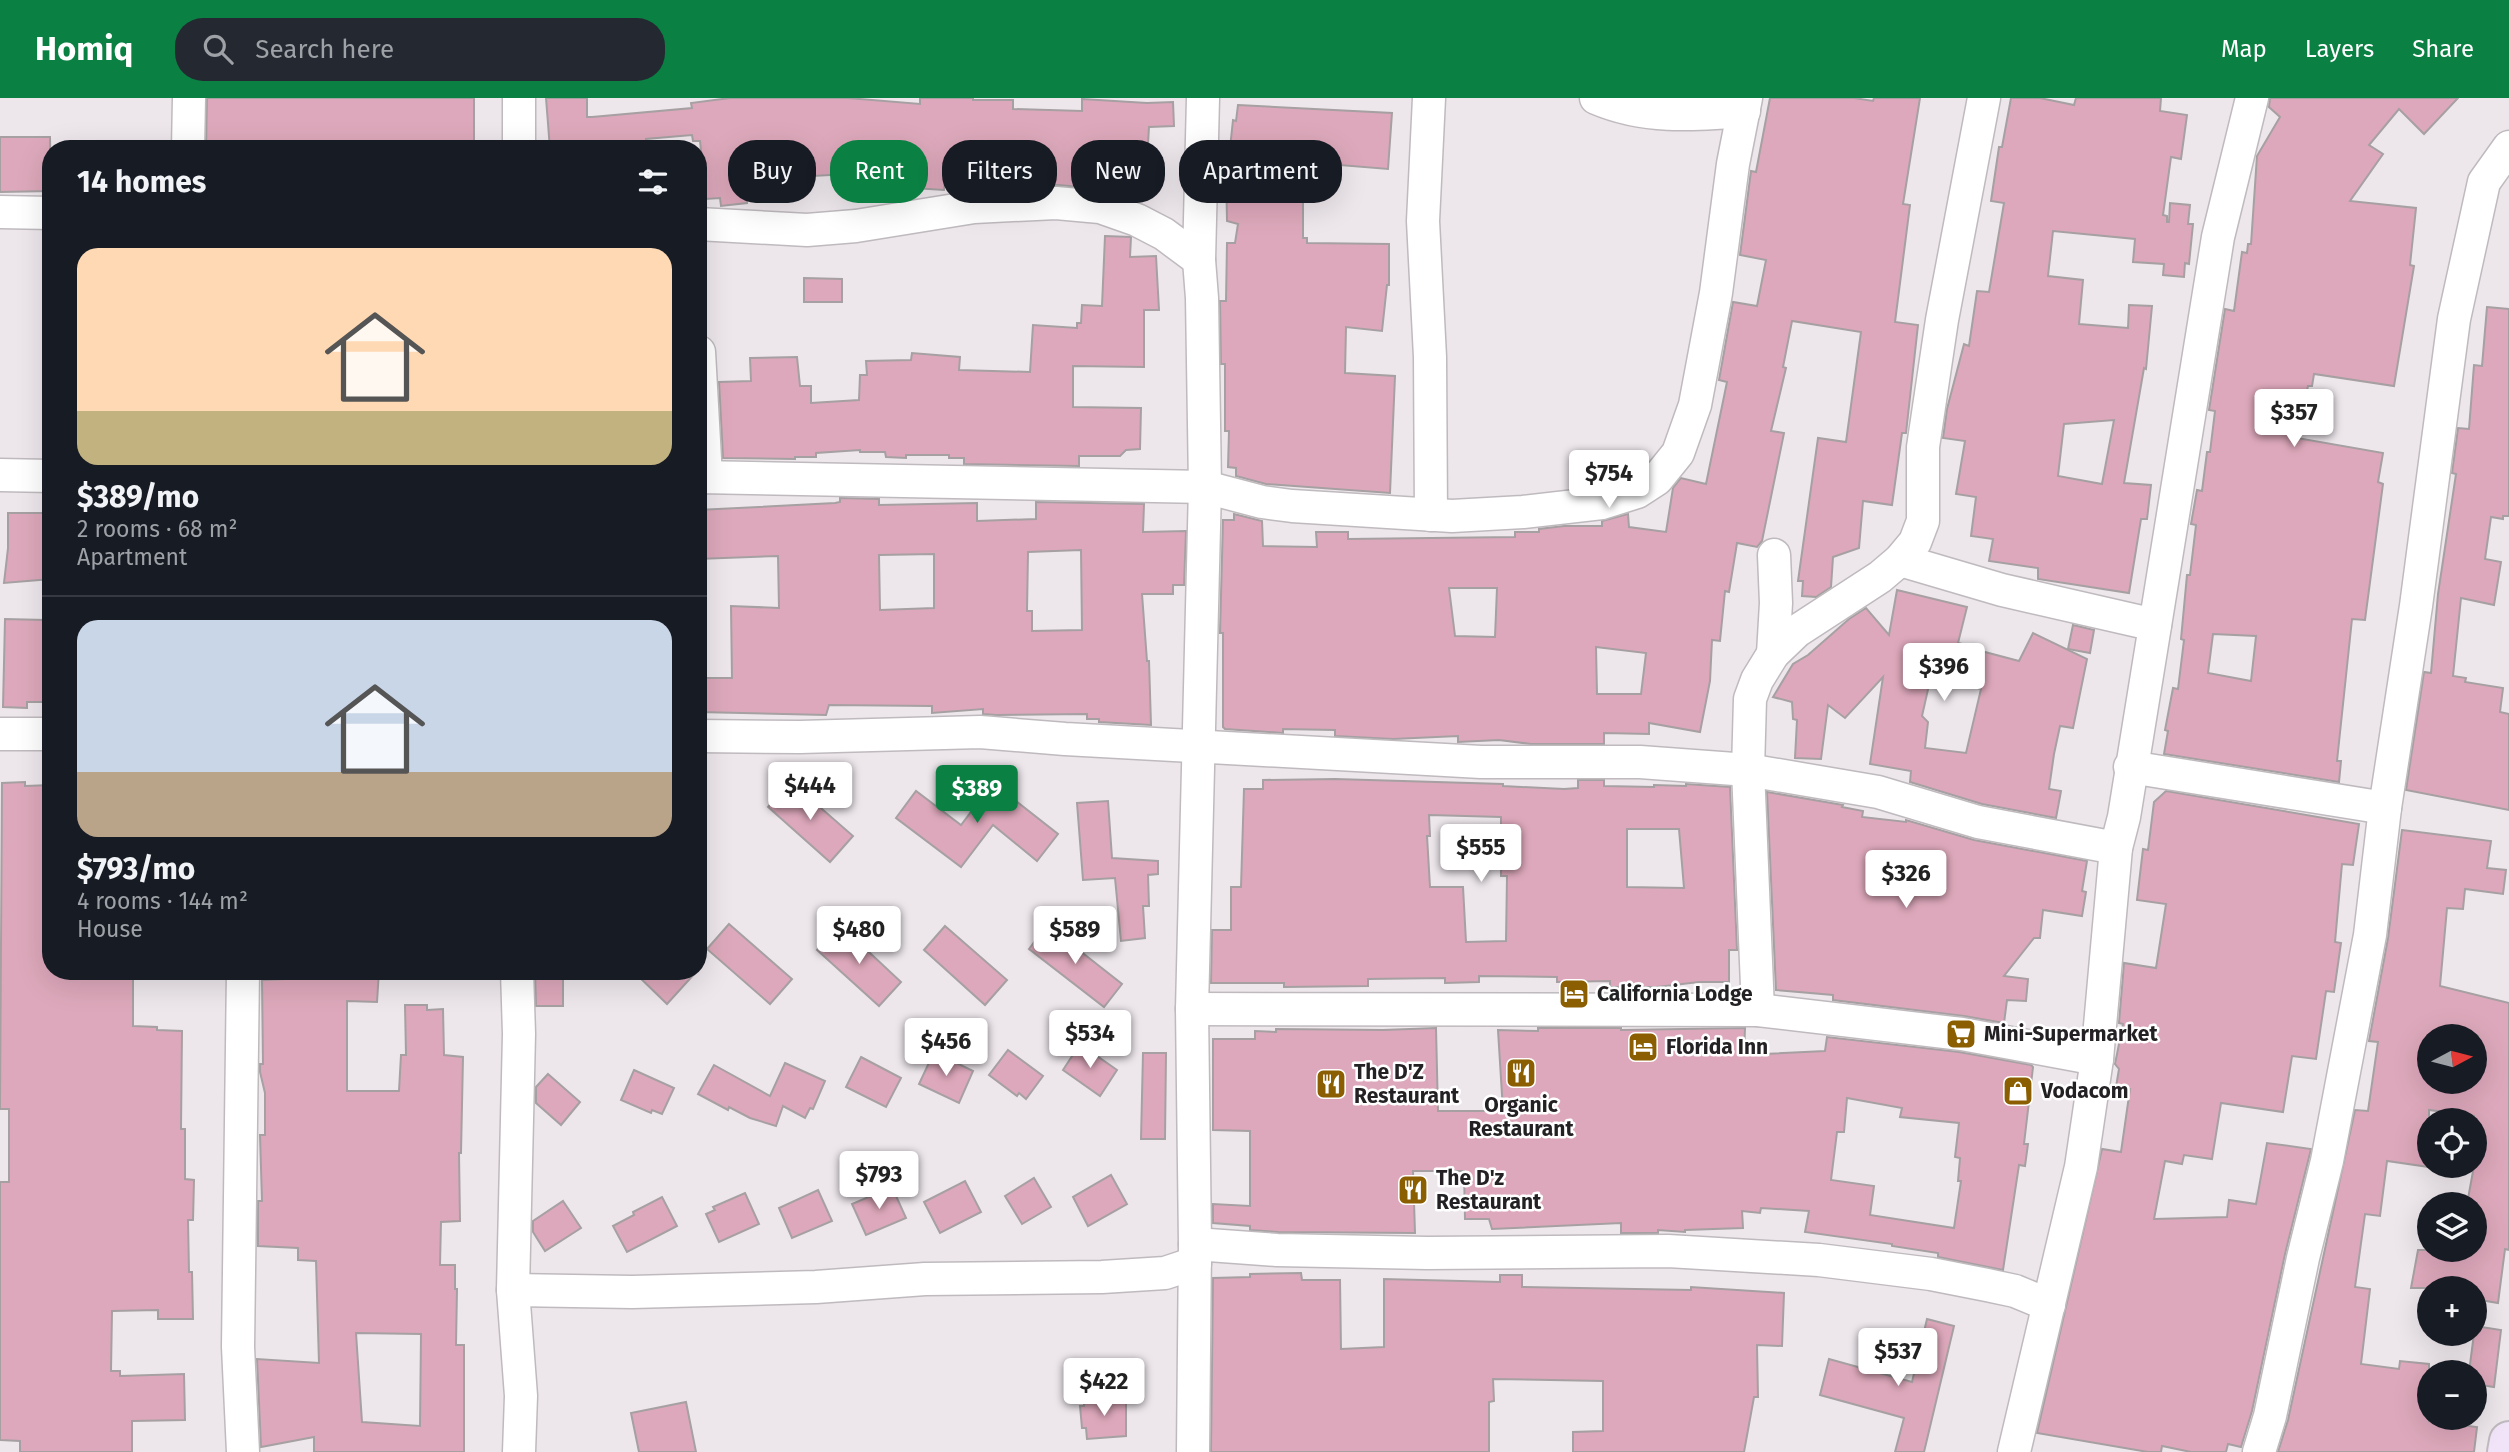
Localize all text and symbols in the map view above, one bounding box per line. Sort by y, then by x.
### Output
search box [175,18,665,81]
text: Homiq [35,29,133,69]
icon: search [199,30,237,68]
text: Search here [255,34,394,65]
text: Map [2221,35,2267,63]
text: Layers [2305,35,2374,63]
text: Share [2412,35,2474,63]
chip: Buy [728,140,816,203]
chip: Rent [830,140,928,203]
chip: Filters [942,140,1057,203]
chip: New [1071,140,1165,203]
chip: Apartment [1179,140,1342,203]
icon: filters [634,163,672,201]
text: 14 homes [77,164,206,200]
icon: home [312,294,438,420]
pin: $357 [2253,390,2335,449]
text: $357 [2270,398,2318,426]
pin: $754 [1568,450,1650,510]
text: $754 [1585,459,1633,487]
text: $389/mo [77,479,199,515]
text: 2 rooms · 68 m² [77,515,238,543]
text: Apartment [77,543,187,571]
pin: $396 [1903,644,1985,703]
text: $396 [1919,652,1969,680]
icon: home [312,666,438,792]
pin: $444 [769,762,851,822]
pin: $389 [936,766,1018,825]
text: $444 [784,771,836,799]
text: $389 [952,774,1002,802]
pin: $555 [1440,824,1522,884]
text: $555 [1456,833,1506,861]
pin: $326 [1865,850,1947,910]
text: $793/mo [77,851,195,887]
text: $326 [1881,859,1931,887]
text: 4 rooms · 144 m² [77,887,248,915]
pin: $480 [818,906,900,966]
pin: $589 [1034,906,1116,966]
text: House [77,915,143,943]
text: $480 [833,915,885,943]
text: $589 [1050,915,1100,943]
hotel icon: California Lodge [1557,977,1591,1011]
place label: California Lodge [1597,981,1753,1007]
pin: $534 [1049,1010,1131,1070]
supermarket icon: Mini-Supermarket [1944,1017,1978,1051]
pin: $456 [905,1018,987,1078]
text: $534 [1065,1019,1115,1047]
place label: Mini-Supermarket [1984,1021,2158,1047]
north arrow [2417,1024,2487,1094]
map controls [2417,1024,2487,1430]
text: $456 [921,1027,971,1055]
hotel icon: Florida Inn [1626,1030,1660,1064]
place label: Florida Inn [1666,1034,1768,1060]
restaurant icon: Organic Restaurant [1504,1056,1538,1090]
place label: The D'Z Restaurant [1354,1059,1460,1109]
restaurant icon: The D'Z Restaurant [1314,1067,1348,1101]
shop icon: Vodacom [2001,1074,2035,1108]
place label: Vodacom [2040,1078,2128,1104]
place label: Organic Restaurant [1468,1092,1574,1142]
button: locate [2417,1108,2487,1178]
pin: $793 [838,1152,920,1211]
text: $793 [855,1160,903,1188]
place label: The D'z Restaurant [1436,1165,1542,1215]
restaurant icon: The D'z Restaurant [1396,1173,1430,1207]
button: layers [2417,1192,2487,1262]
button: + [2417,1276,2487,1346]
pin: $537 [1857,1328,1939,1388]
text: $537 [1874,1337,1922,1365]
pin: $422 [1063,1358,1145,1418]
button: − [2417,1360,2487,1430]
text: $422 [1080,1367,1128,1395]

